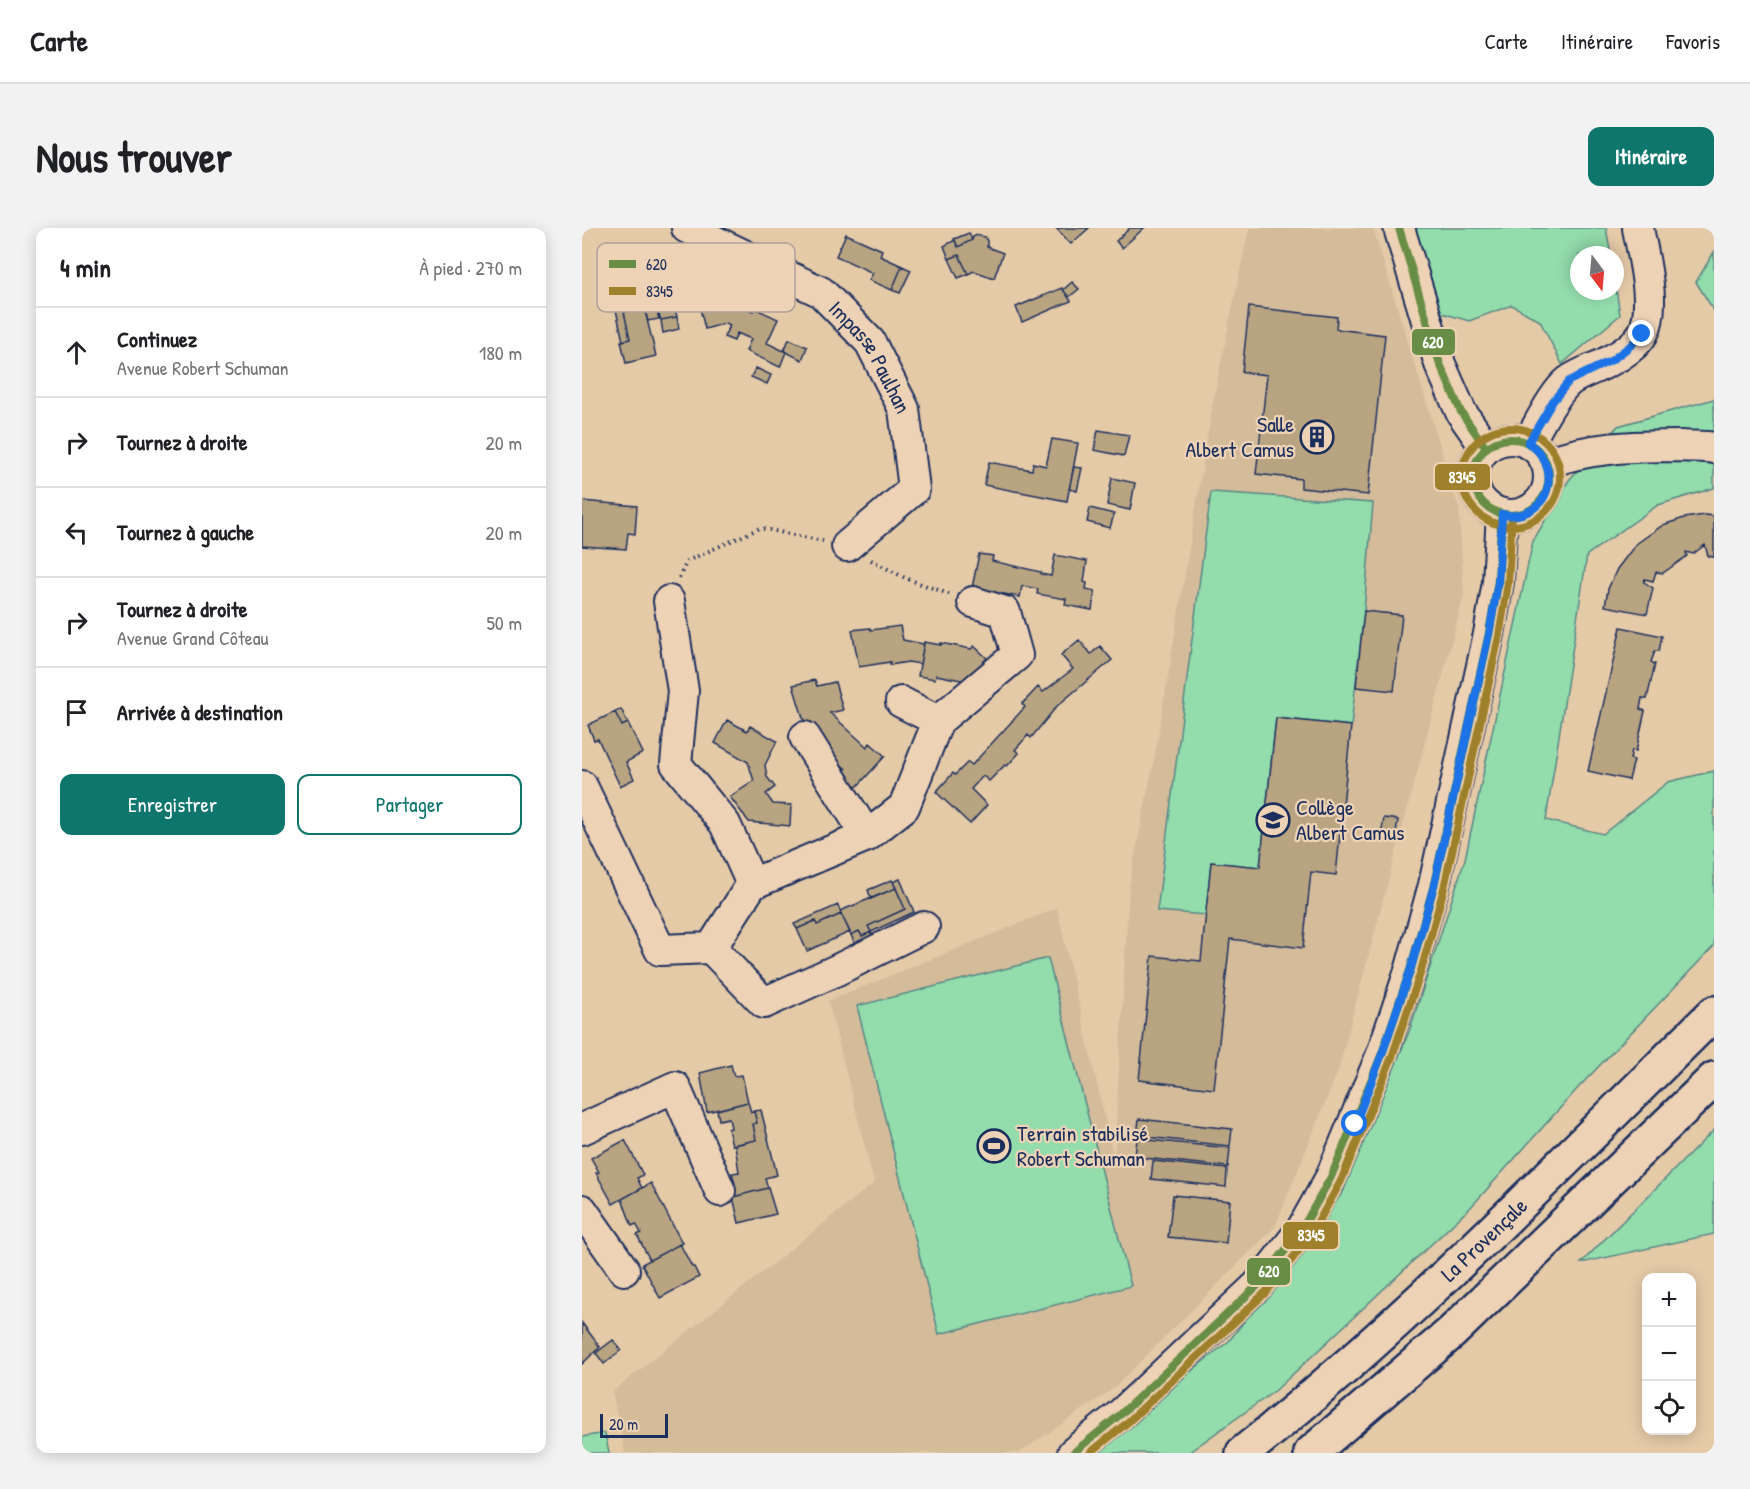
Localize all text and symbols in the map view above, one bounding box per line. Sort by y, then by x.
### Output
text: Carte [30,22,88,60]
text: Carte [1485,27,1528,56]
text: Itinéraire [1561,27,1633,56]
text: Favoris [1666,27,1720,56]
button: Itinéraire [1588,127,1714,186]
text: Nous trouver [36,128,232,185]
legend [597,243,795,312]
north arrow [1570,246,1624,300]
text: 4 min [60,250,111,285]
text: 620 [646,253,667,275]
text: À pied · 270 m [419,254,522,281]
text: 8345 [646,280,673,302]
street label: Impasse Paulhan [822,294,919,418]
route end [1628,320,1654,346]
text: Continuez [117,324,197,354]
line badge: 620 [1411,328,1456,356]
text: 620 [1422,331,1444,353]
icon: ahead [60,336,93,369]
text: 180 m [479,339,522,366]
text: Avenue Robert Schuman [117,354,289,381]
place label: Salle Albert Camus [1186,409,1294,464]
building icon: Salle Albert Camus [1299,419,1335,455]
icon: right [60,426,93,459]
text: Tournez à droite [117,427,247,457]
text: 20 m [485,429,522,456]
line badge: 8345 [1434,463,1491,491]
text: 8345 [1449,466,1476,488]
icon: left [60,516,93,549]
text: Tournez à gauche [117,517,254,547]
text: 20 m [485,519,522,546]
text: Tournez à droite [117,594,247,624]
icon: right [60,606,93,639]
text: 50 m [486,609,522,636]
text: Avenue Grand Côteau [117,624,269,651]
icon: arrive [60,696,93,729]
text: Arrivée à destination [117,697,283,727]
button: Enregistrer [60,774,285,835]
button: Partager [297,774,522,835]
place label: Collège Albert Camus [1296,792,1404,847]
school or university icon: Collège Albert Camus [1255,802,1291,838]
route start [1341,1110,1367,1136]
place label: Terrain stabilisé Robert Schuman [1017,1118,1148,1173]
sports icon: Terrain stabilisé Robert Schuman [976,1128,1012,1164]
street label: La Provençale [1434,1191,1534,1288]
line badge: 8345 [1282,1221,1339,1250]
text: 8345 [1298,1224,1325,1246]
line badge: 620 [1246,1257,1291,1286]
text: 620 [1258,1260,1280,1282]
map controls [1642,1273,1696,1435]
button: + [1642,1273,1696,1327]
button: − [1642,1327,1696,1381]
button: locate [1642,1381,1696,1435]
scale bar [600,1411,668,1438]
text: 20 m [609,1413,638,1435]

